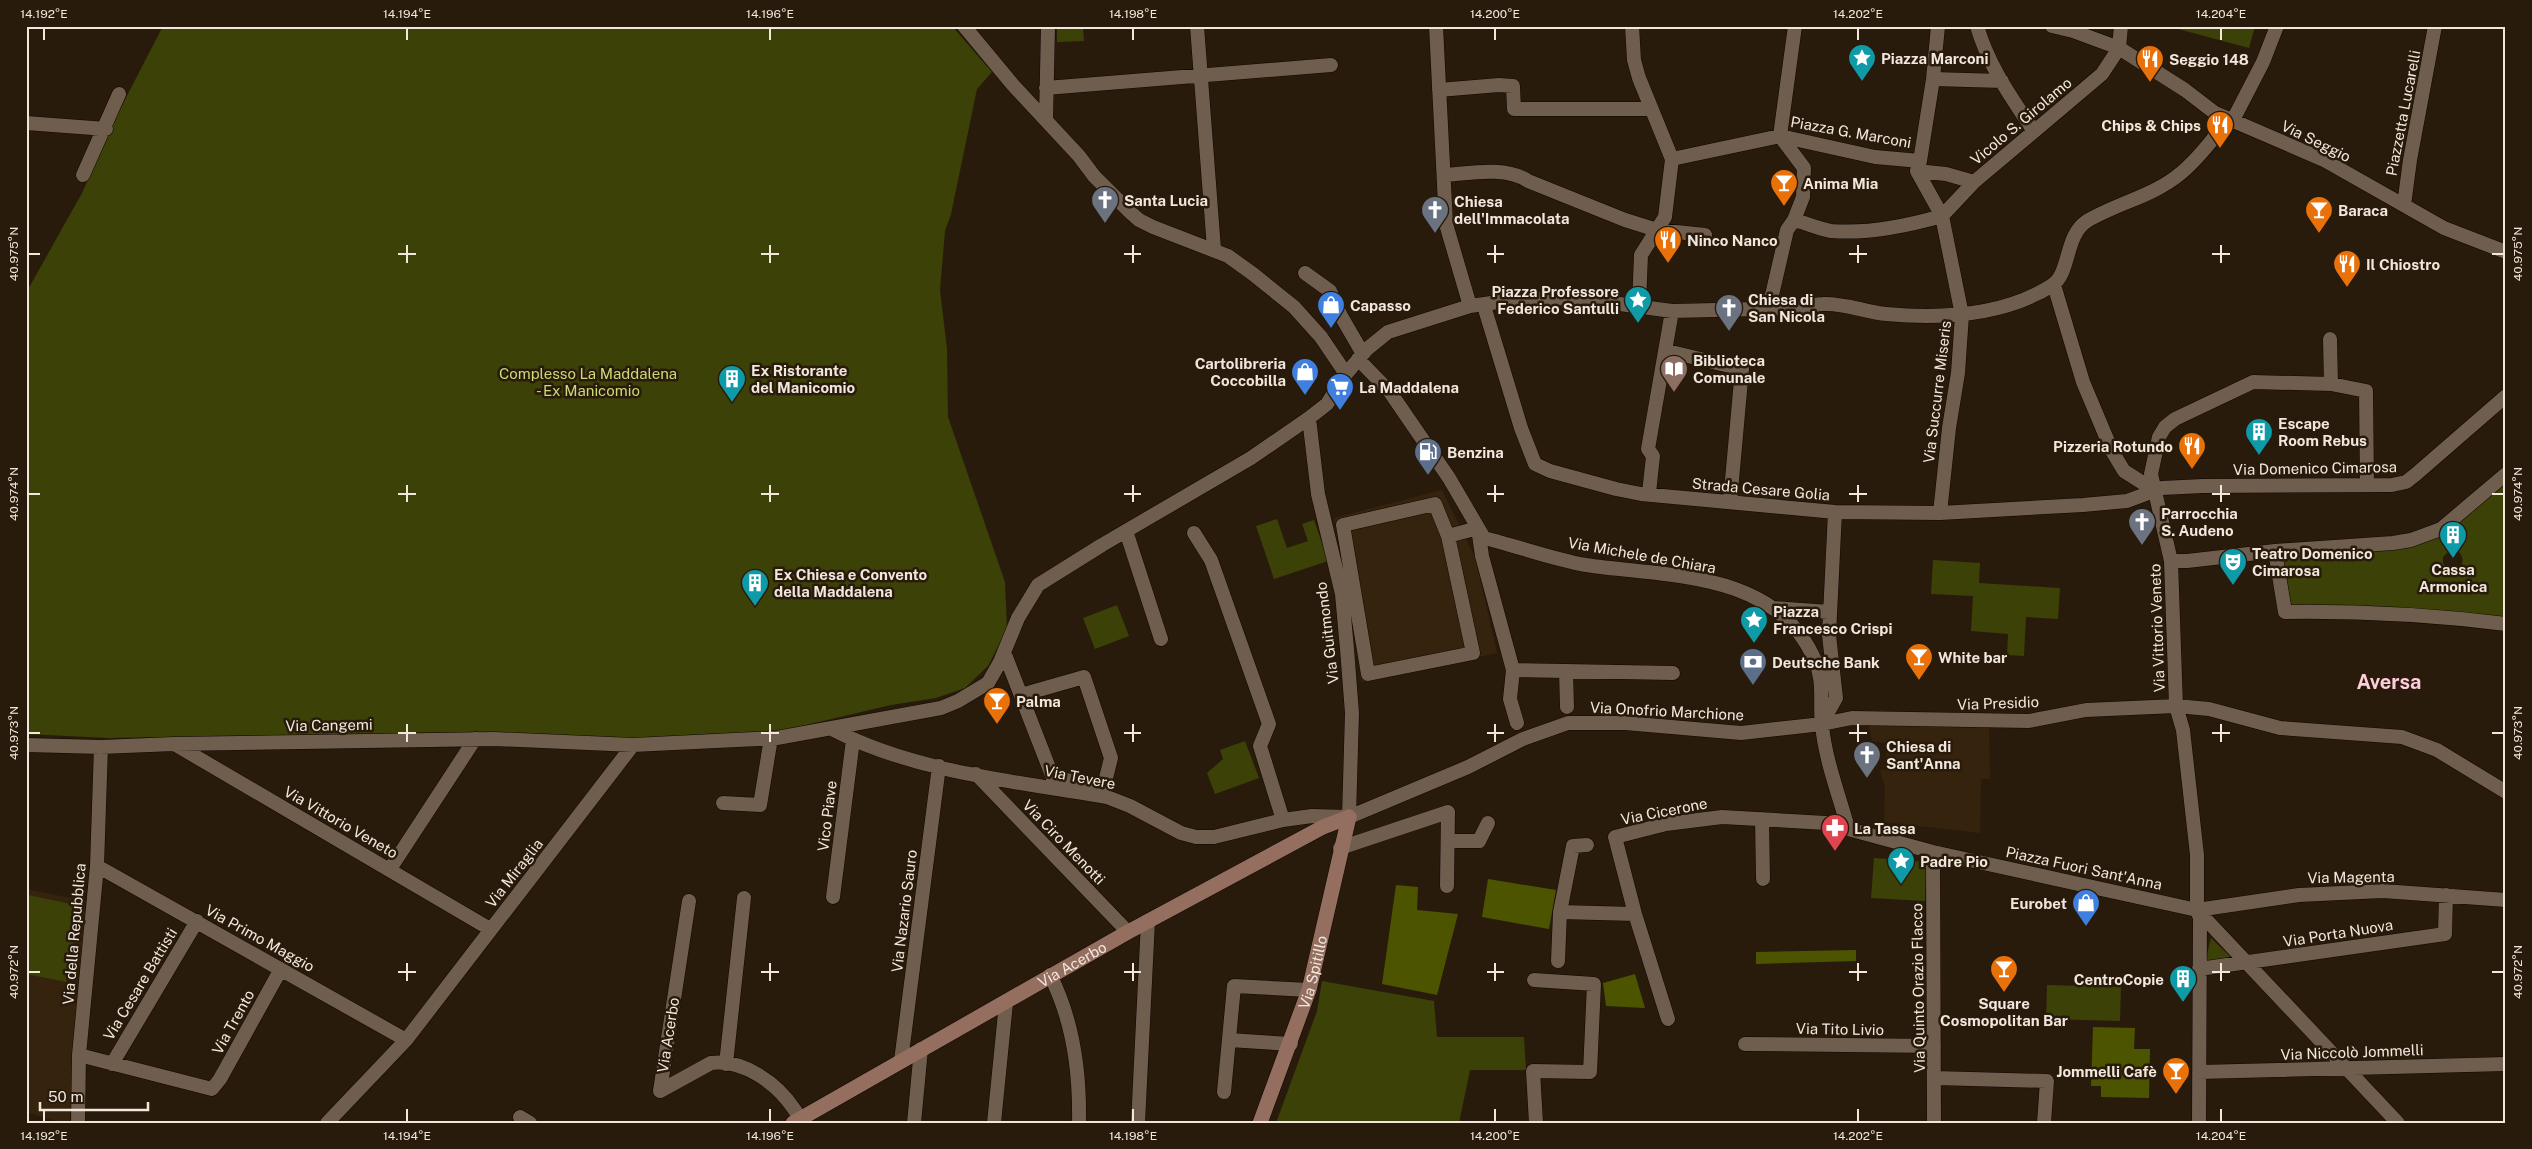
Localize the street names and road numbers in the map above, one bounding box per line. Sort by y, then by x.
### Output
street label: Piazzetta Lucarelli [2382,49,2424,177]
street label: Vicolo S. Girolamo [1967,74,2075,168]
street label: Piazza G. Marconi [1789,113,1913,151]
street label: Via Seggio [2279,117,2353,165]
street label: Via Succurre Miseris [1920,320,1954,464]
street label: Via Domenico Cimarosa [2233,458,2397,478]
street label: Strada Cesare Golia [1691,474,1831,504]
street label: Via Michele de Chiara [1567,534,1717,576]
street label: Via Vittorio Veneto [2146,563,2168,693]
street label: Via Guitmondo [1312,581,1342,685]
street label: Via Presidio [1957,693,2039,713]
street label: Via Onofrio Marchione [1589,698,1745,724]
street label: Via Cangemi [285,716,373,734]
street label: Via Tevere [1043,762,1117,792]
street label: Vico Piave [814,780,840,852]
street label: Via Vittorio Veneto [281,783,401,861]
street label: Via Cicerone [1619,794,1709,828]
street label: Via Ciro Menotti [1019,796,1109,888]
street label: Via Miraglia [482,835,546,911]
street label: Piazza Fuori Sant'Anna [2004,843,2164,893]
street label: Via Nazario Sauro [888,849,920,973]
street label: Via della Repubblica [59,862,89,1006]
street label: Via Magenta [2307,868,2395,886]
street label: Via Primo Maggio [202,901,318,975]
street label: Via Quinto Orazio Flacco [1908,903,1928,1073]
street label: Via Porta Nuova [2282,916,2394,950]
street label: Via Cesare Battisti [100,925,180,1043]
street label: Via Spitillo [1294,934,1330,1011]
street label: Via Acerbo [1035,938,1109,990]
street label: Via Trento [208,987,258,1057]
street label: Via Acerbo [654,996,682,1074]
street label: Via Tito Livio [1796,1020,1884,1038]
street label: Via Niccolò Jommelli [2280,1041,2424,1063]

